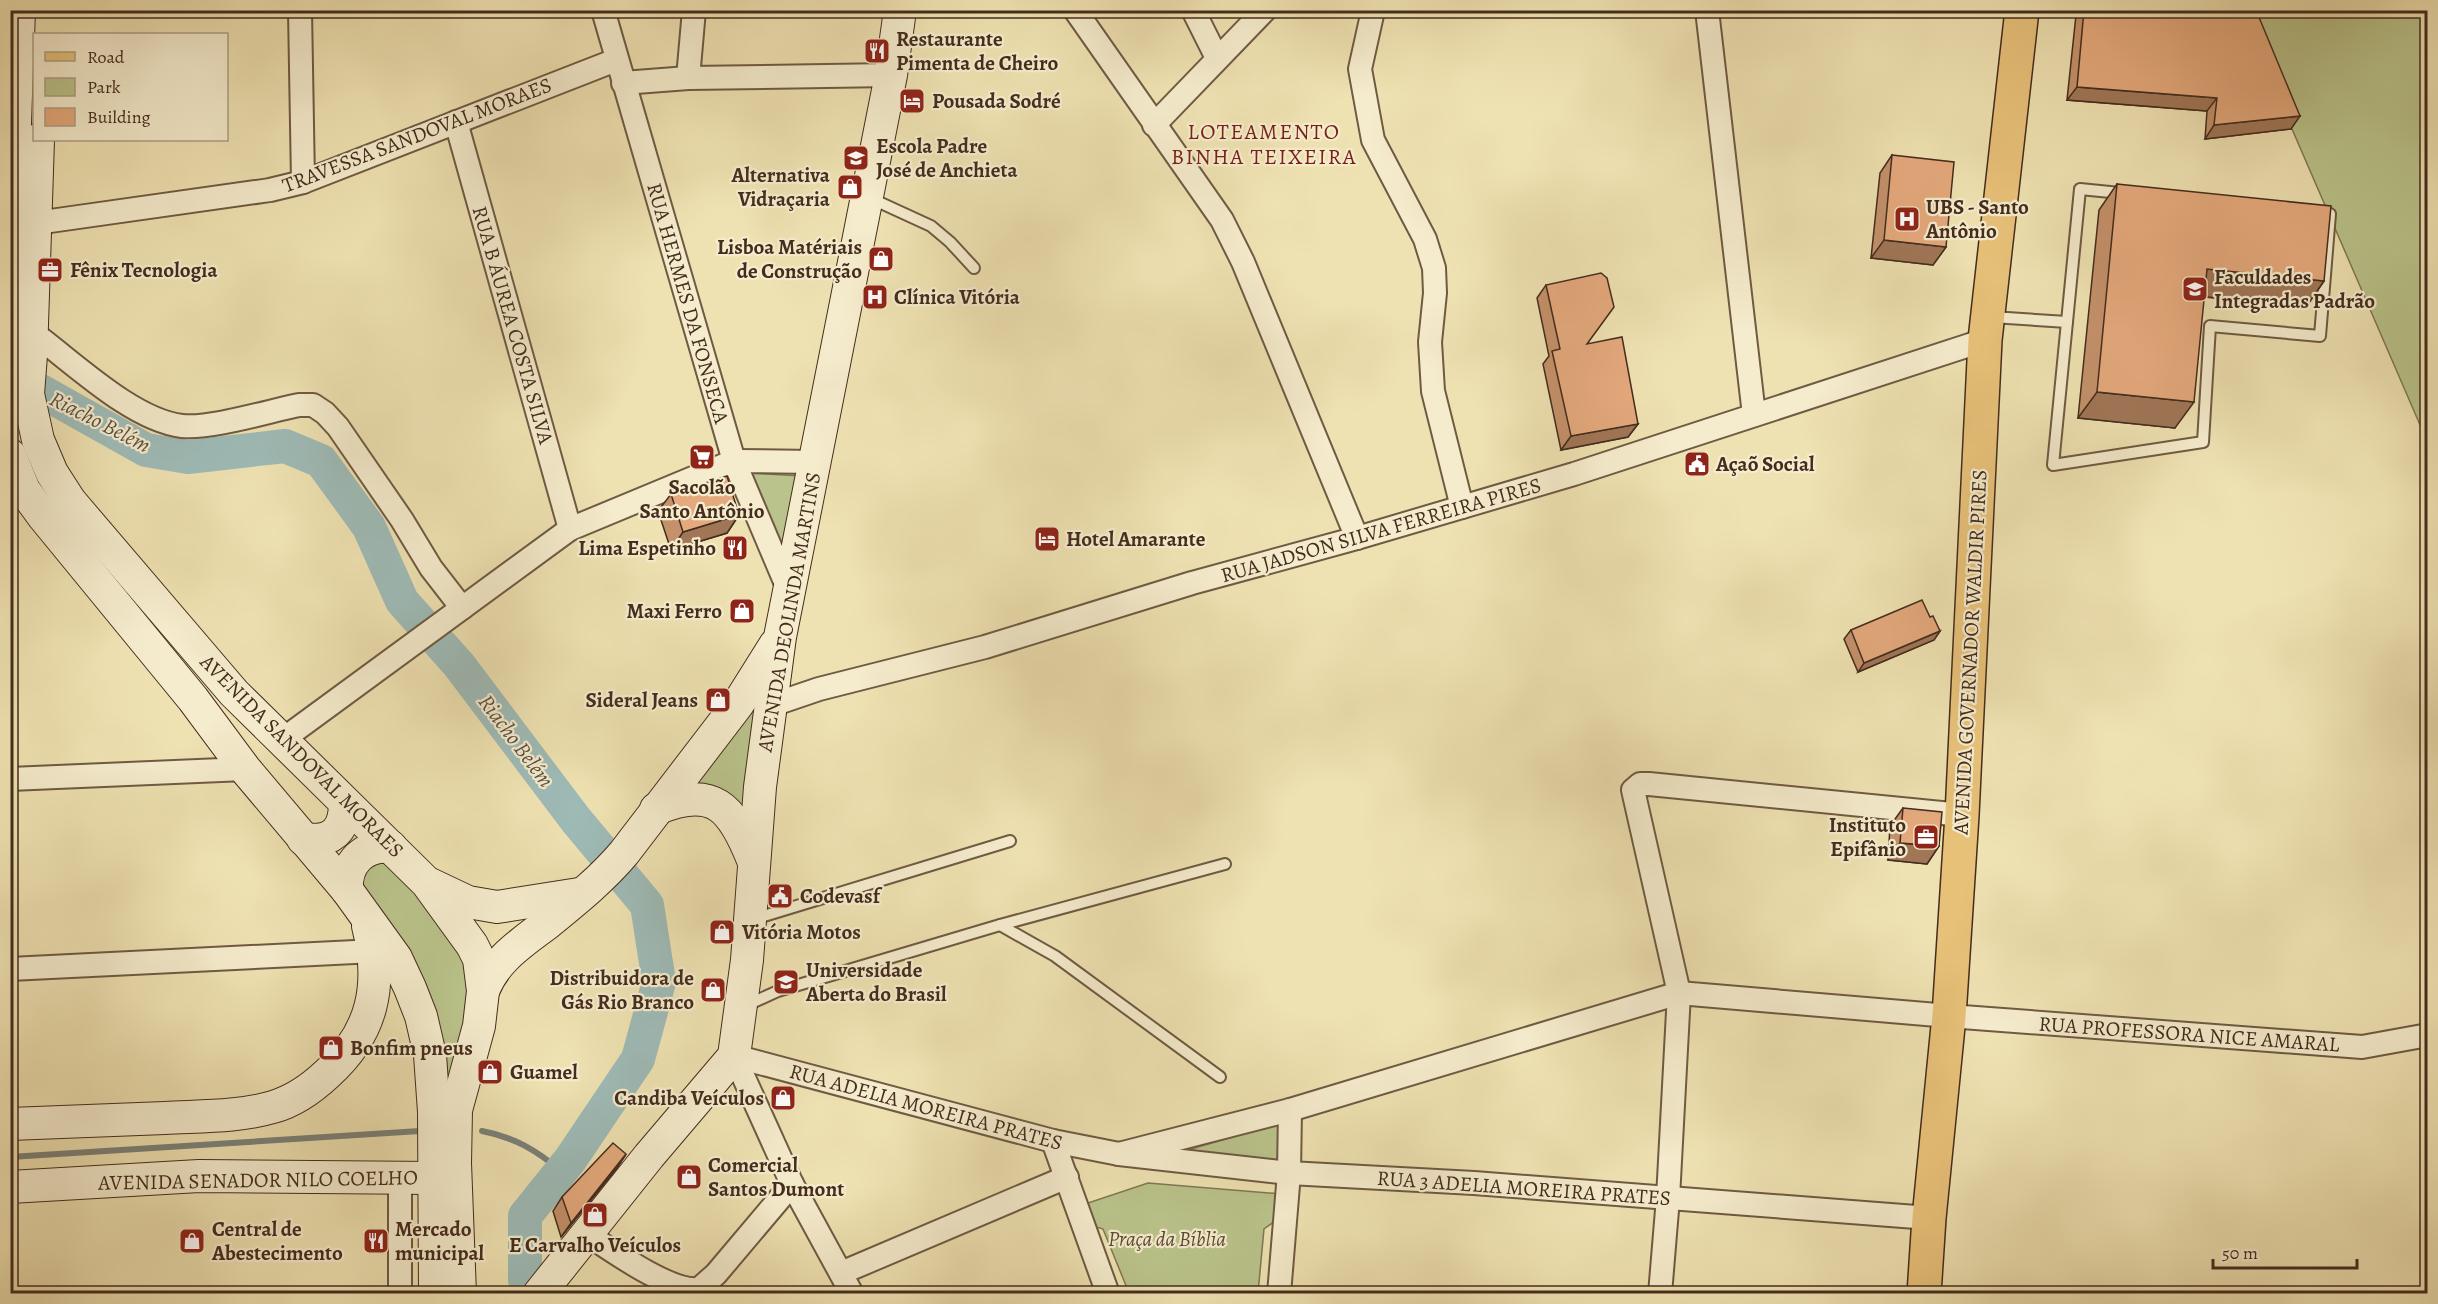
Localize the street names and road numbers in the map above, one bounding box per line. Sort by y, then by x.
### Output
street label: TRAVESSA SANDOVAL MORAES [278,71,556,199]
street label: RUA HERMES DA FONSECA [640,179,736,427]
street label: RUA B ÁUREA COSTA SILVA [466,203,561,448]
street label: AVENIDA GOVERNADOR WALDIR PIRES [1946,469,1994,836]
street label: AVENIDA DEOLINDA MARTINS [750,470,827,755]
street label: RUA JADSON SILVA FERREIRA PIRES [1218,471,1544,589]
street label: AVENIDA SANDOVAL MORAES [193,647,410,864]
street label: RUA PROFESSORA NICE AMARAL [2038,1010,2341,1058]
street label: RUA ADELIA MOREIRA PRATES [786,1057,1066,1157]
street label: AVENIDA SENADOR NILO COELHO [97,1163,418,1197]
street label: RUA 3 ADELIA MOREIRA PRATES [1376,1164,1672,1212]

